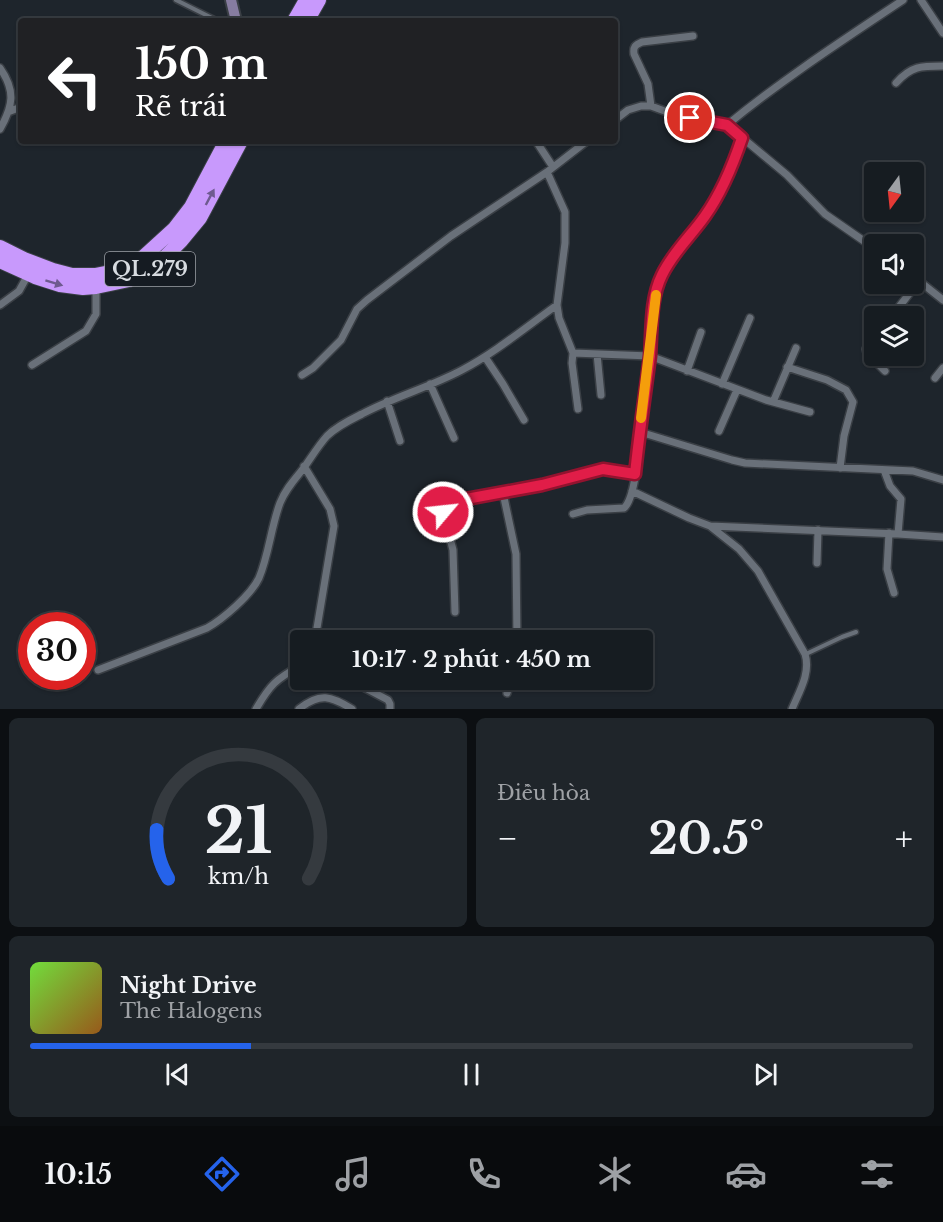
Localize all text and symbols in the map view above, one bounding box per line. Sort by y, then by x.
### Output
text: 150 m [135,38,268,90]
icon: left [36,42,114,120]
text: Rẽ trái [135,90,227,123]
pin [664,92,715,143]
icon: arrive [673,101,706,134]
north arrow [864,162,924,222]
map controls [864,162,924,366]
one-way arrow [205,188,215,206]
button: sound [864,234,924,294]
road number: QL.279 [105,252,195,286]
one-way arrow [45,279,63,288]
button: layers [864,306,924,366]
position arrow [411,480,475,544]
speed limit sign: 30 [18,612,96,690]
text: 10:17 · 2 phút · 450 m [352,646,591,673]
text: Điều hòa [497,781,590,805]
text: 21 [204,792,272,870]
text: 20.5° [648,810,764,866]
text: − [497,818,518,859]
text: + [895,818,913,859]
text: km/h [208,864,269,891]
text: Night Drive [120,972,257,999]
text: The Halogens [120,999,262,1023]
icon: previous [161,1058,194,1091]
icon: pause [455,1058,488,1091]
icon: next [749,1058,782,1091]
icon: directions [201,1153,243,1195]
icon: music [332,1153,374,1195]
icon: phone [463,1153,505,1195]
icon: climate [594,1153,636,1195]
icon: car [725,1153,767,1195]
icon: filters [856,1153,898,1195]
text: 10:15 [45,1158,112,1191]

